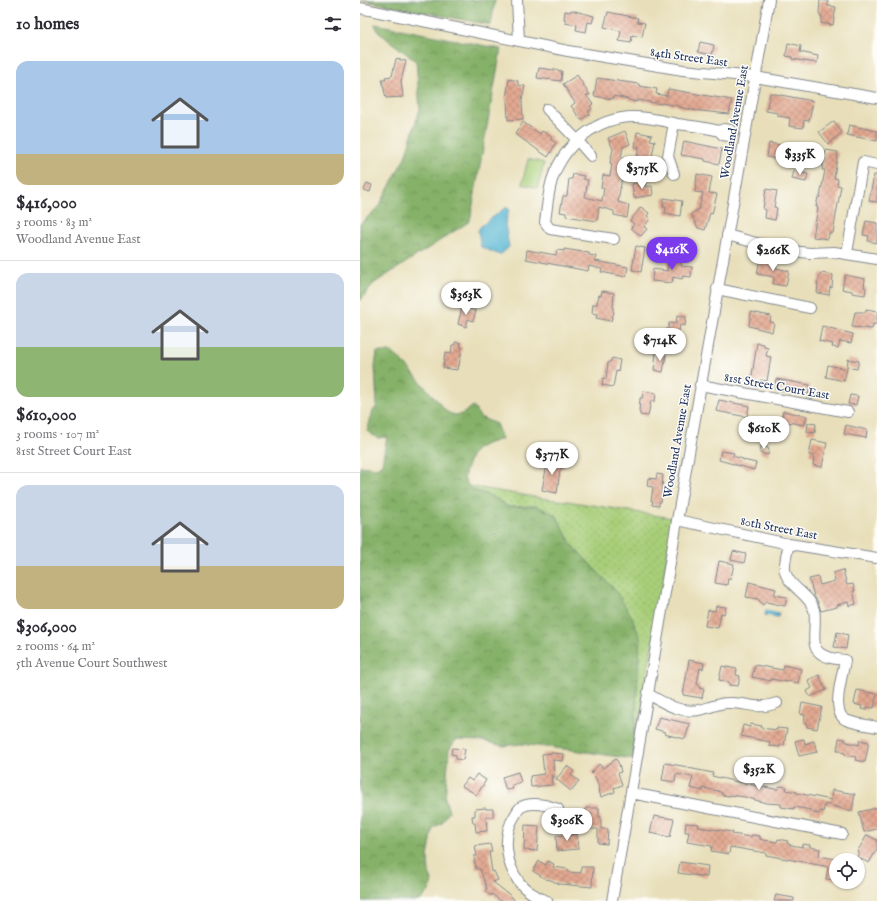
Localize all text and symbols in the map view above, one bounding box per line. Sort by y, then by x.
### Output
icon: filters [322,13,344,35]
text: 10 homes [16,14,79,35]
street label: 84th Street East [649,45,729,70]
street label: Woodland Avenue East [717,64,752,180]
icon: home [144,87,216,159]
pin: $335K [772,142,828,176]
text: $335K [784,146,816,163]
pin: $375K [614,156,670,190]
text: $375K [626,160,658,177]
text: $416,000 [16,193,77,214]
text: 3 rooms · 83 m² [16,214,92,231]
text: Woodland Avenue East [16,231,141,248]
pin: $416K [644,237,700,271]
pin: $266K [745,238,801,272]
text: $416K [655,241,689,258]
text: $266K [756,242,790,259]
pin: $363K [438,282,494,316]
text: $363K [450,286,482,303]
icon: home [144,299,216,371]
pin: $714K [632,328,688,362]
text: $714K [643,332,677,349]
street label: 81st Street Court East [723,370,831,403]
street label: Woodland Avenue East [660,383,695,499]
text: $610,000 [16,405,77,426]
pin: $610K [736,416,792,450]
text: $610K [747,420,781,437]
text: 3 rooms · 107 m² [16,426,99,443]
pin: $377K [524,442,580,476]
text: 81st Street Court East [16,443,132,460]
text: $377K [535,446,569,463]
icon: home [144,511,216,583]
street label: 80th Street East [739,514,819,543]
text: $306,000 [16,617,77,638]
text: 2 rooms · 64 m² [16,638,95,655]
text: 5th Avenue Court Southwest [16,655,168,672]
pin: $352K [731,757,787,791]
text: $352K [743,761,775,778]
pin: $306K [539,808,595,842]
text: $306K [550,812,584,829]
map controls [829,853,865,889]
button: locate [829,853,865,889]

